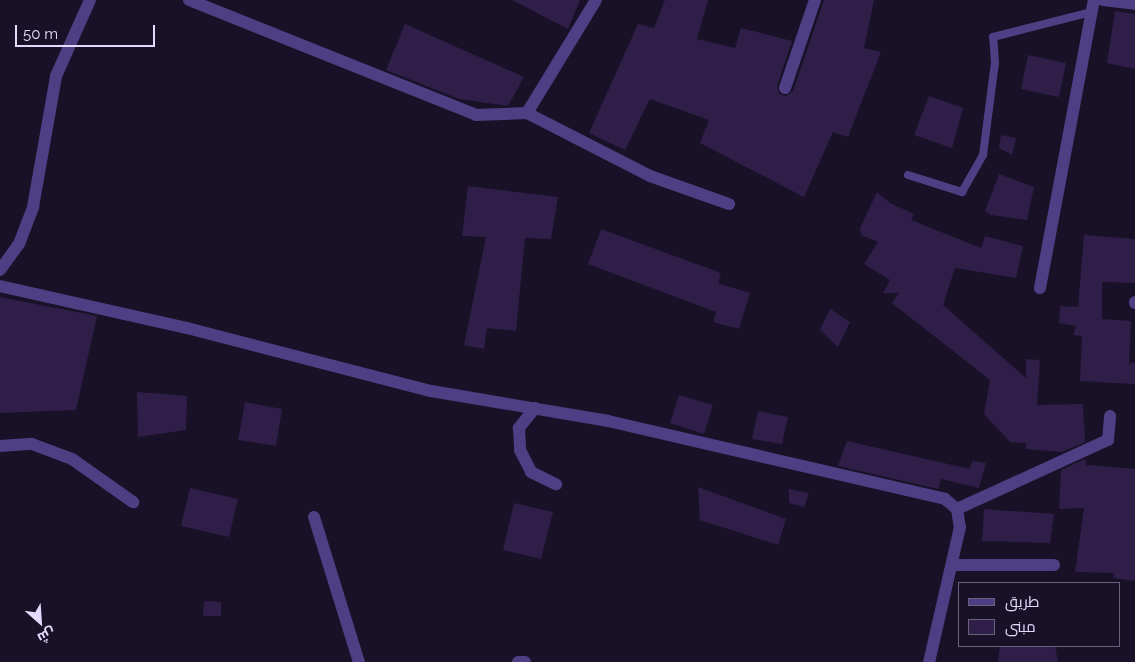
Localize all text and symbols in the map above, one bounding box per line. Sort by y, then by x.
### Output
scale bar [18,15,158,47]
text: 50 m [23,25,58,43]
legend [958,582,1120,647]
text: طريق [1005,593,1039,611]
north arrow [15,597,65,647]
text: مبنى [1005,618,1036,636]
text: ش [35,624,58,647]

